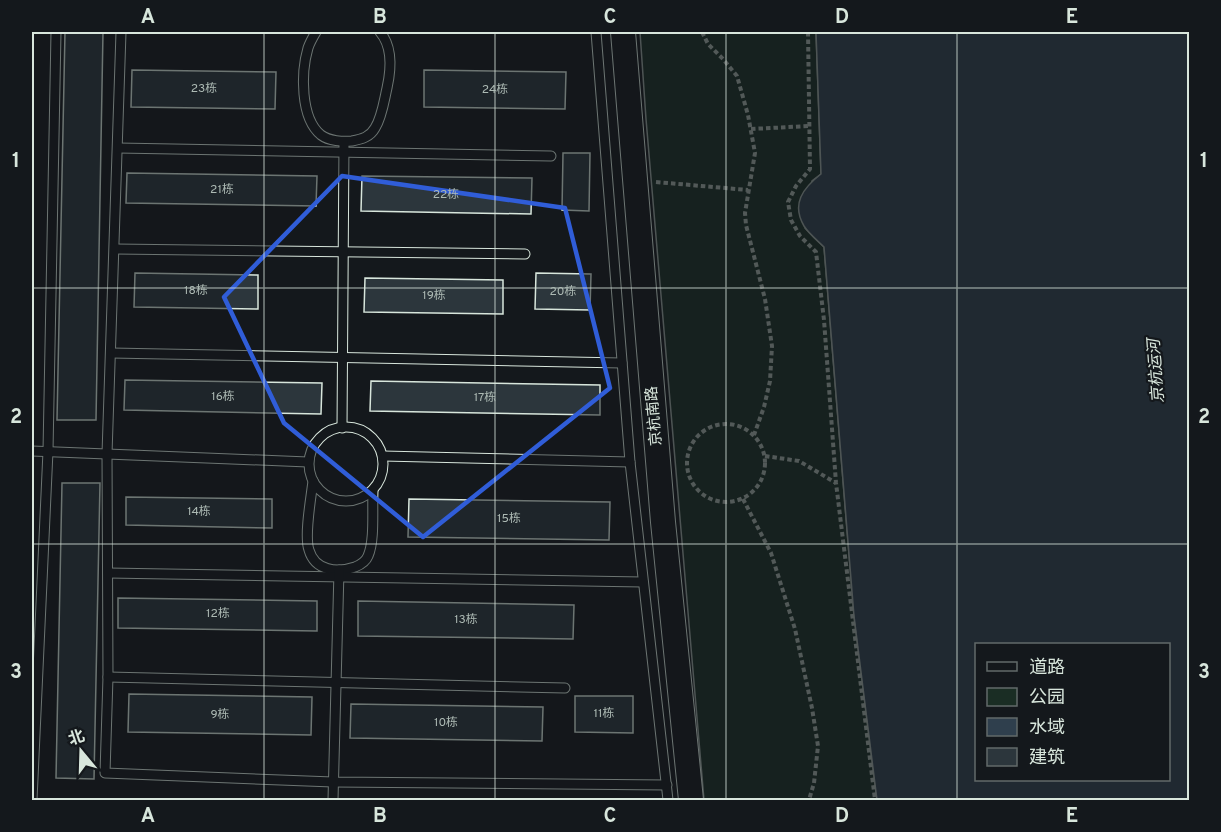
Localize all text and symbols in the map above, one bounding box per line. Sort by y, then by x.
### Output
text: A [141,5,155,31]
text: B [373,5,387,31]
text: C [604,5,616,31]
text: D [835,5,849,31]
text: E [1066,5,1078,31]
house number: 23栋 [191,81,217,97]
house number: 24栋 [482,82,508,98]
text: 1 [12,149,20,175]
text: 1 [1200,149,1208,175]
house number: 21栋 [210,182,234,198]
house number: 22栋 [433,187,459,203]
house number: 18栋 [184,283,208,299]
house number: 20栋 [549,284,577,300]
house number: 19栋 [422,288,446,304]
water label: 京杭运河 [1145,335,1169,404]
street label: 京杭南路 [642,385,667,447]
house number: 16栋 [211,389,235,405]
house number: 17栋 [474,390,496,406]
text: 2 [10,405,22,431]
text: 2 [1198,405,1210,431]
house number: 14栋 [187,504,211,520]
house number: 15栋 [497,511,521,527]
house number: 12栋 [206,606,230,622]
house number: 13栋 [454,612,478,628]
legend [975,643,1170,781]
text: 道路 [1029,657,1065,680]
text: 3 [10,660,22,686]
text: 3 [1198,660,1210,686]
text: 公园 [1029,687,1065,710]
house number: 11栋 [594,706,614,722]
house number: 9栋 [210,707,230,723]
house number: 10栋 [434,715,458,731]
text: 水域 [1029,717,1065,740]
north arrow [51,721,111,781]
text: 北 [66,727,88,751]
text: 建筑 [1029,747,1065,770]
text: A [141,804,155,830]
text: B [373,804,387,830]
text: C [604,804,616,830]
text: D [835,804,849,830]
text: E [1066,804,1078,830]

